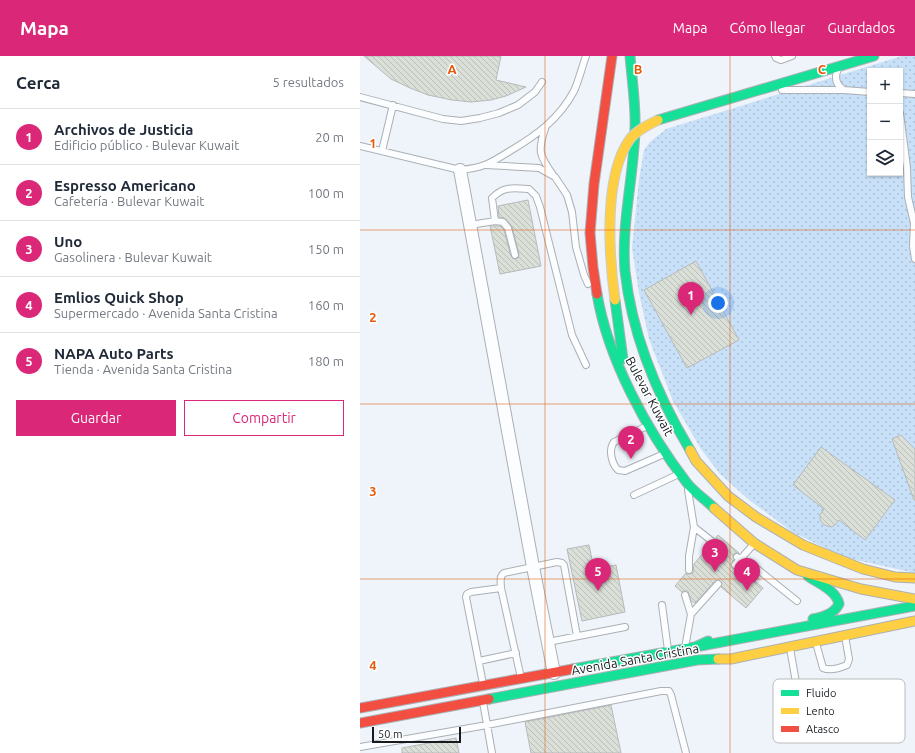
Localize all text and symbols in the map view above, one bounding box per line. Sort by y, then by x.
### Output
text: Mapa [20,17,69,39]
text: Mapa [673,20,708,36]
text: Cómo llegar [730,20,805,36]
text: Guardados [827,20,895,36]
text: A [447,62,457,76]
text: B [634,62,643,76]
text: C [818,62,827,76]
map controls [867,68,903,176]
button: + [867,68,903,104]
text: Cerca [16,73,61,92]
text: 5 resultados [273,75,344,89]
button: − [867,104,903,140]
text: Archivos de Justicia [54,121,193,138]
text: 1 [25,130,33,144]
text: 20 m [315,130,344,144]
text: 1 [369,136,377,150]
text: Edificio público · Bulevar Kuwait [54,138,239,152]
button: layers [867,140,903,176]
text: Espresso Americano [54,177,196,194]
text: 2 [25,186,33,200]
text: 100 m [308,186,344,200]
text: Cafetería · Bulevar Kuwait [54,194,204,208]
text: Uno [54,233,82,250]
text: 3 [25,242,33,256]
text: 150 m [308,242,344,256]
text: Gasolinera · Bulevar Kuwait [54,250,212,264]
pin: 1 [678,282,704,315]
text: Emlios Quick Shop [54,289,184,306]
your location [708,293,728,313]
text: 4 [25,298,33,312]
text: 160 m [308,298,344,312]
text: Supermercado · Avenida Santa Cristina [54,306,278,320]
text: 2 [369,310,377,324]
text: NAPA Auto Parts [54,345,174,362]
text: 5 [25,354,33,368]
text: 180 m [308,354,344,368]
street label: Bulevar Kuwait [623,354,677,438]
text: Tienda · Avenida Santa Cristina [54,362,232,376]
button: Guardar [16,400,176,436]
button: Compartir [184,400,344,436]
pin: 2 [618,426,644,459]
text: 3 [369,484,377,498]
pin: 3 [702,539,728,572]
pin: 5 [585,558,611,591]
pin: 4 [734,558,760,591]
street label: Avenida Santa Cristina [570,641,700,677]
text: 4 [369,658,377,672]
legend [773,679,905,743]
text: Fluido [806,687,837,699]
text: Lento [806,705,835,717]
text: Atasco [806,723,839,735]
scale bar [372,725,461,744]
text: 50 m [378,728,402,740]

